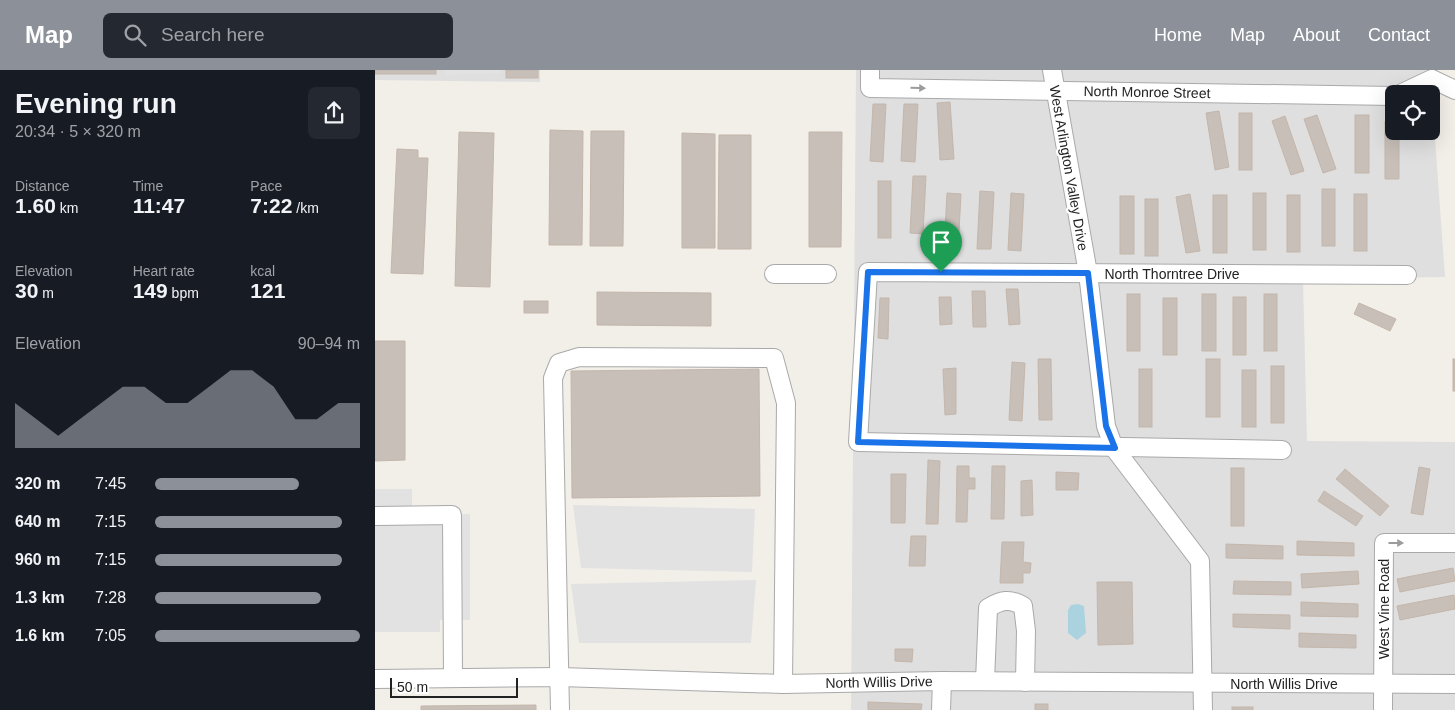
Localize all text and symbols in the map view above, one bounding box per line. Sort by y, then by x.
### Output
search box [103,13,453,58]
text: Map [25,21,73,48]
icon: search [121,21,149,49]
text: Search here [161,24,265,45]
text: Home [1154,25,1202,45]
text: Map [1230,25,1265,45]
text: About [1293,25,1340,45]
text: Contact [1368,25,1430,45]
street label: North Monroe Street [1083,83,1211,101]
street label: West Arlington Valley Drive [1047,84,1091,252]
one-way arrow [911,85,927,93]
map controls [1385,85,1440,140]
button: locate [1385,85,1440,140]
button: share [308,87,360,139]
text: Evening run [15,88,177,119]
text: 20:34 · 5 × 320 m [15,123,141,140]
text: Distance [15,178,69,194]
text: Time [133,178,163,194]
text: Pace [250,178,282,194]
text: 1.60 [15,194,56,217]
text: 11:47 [133,194,185,217]
text: 7:22 [250,194,292,217]
text: km [56,200,78,216]
text: /km [292,200,319,216]
pin [920,221,962,272]
icon: arrive [927,228,955,256]
text: Elevation [15,263,73,279]
text: Heart rate [133,263,195,279]
text: kcal [250,263,275,279]
street label: North Thorntree Drive [1104,266,1240,282]
text: 30 [15,279,38,302]
text: 149 [133,279,168,302]
text: 121 [250,279,285,302]
text: m [38,285,54,301]
text: bpm [168,285,199,301]
text: Elevation [15,335,81,352]
text: 90–94 m [298,335,360,352]
text: 320 m [15,475,60,492]
text: 7:45 [95,475,126,492]
text: 640 m [15,513,60,530]
text: 7:15 [95,513,126,530]
one-way arrow [1388,539,1404,547]
text: 960 m [15,551,60,568]
text: 7:15 [95,551,126,568]
street label: West Vine Road [1376,559,1392,659]
text: 1.3 km [15,589,65,606]
text: 7:28 [95,589,126,606]
text: 1.6 km [15,627,65,644]
text: 7:05 [95,627,126,644]
street label: North Willis Drive [825,673,933,691]
scale bar [390,675,517,698]
street label: North Willis Drive [1230,676,1338,692]
text: 50 m [397,679,428,695]

